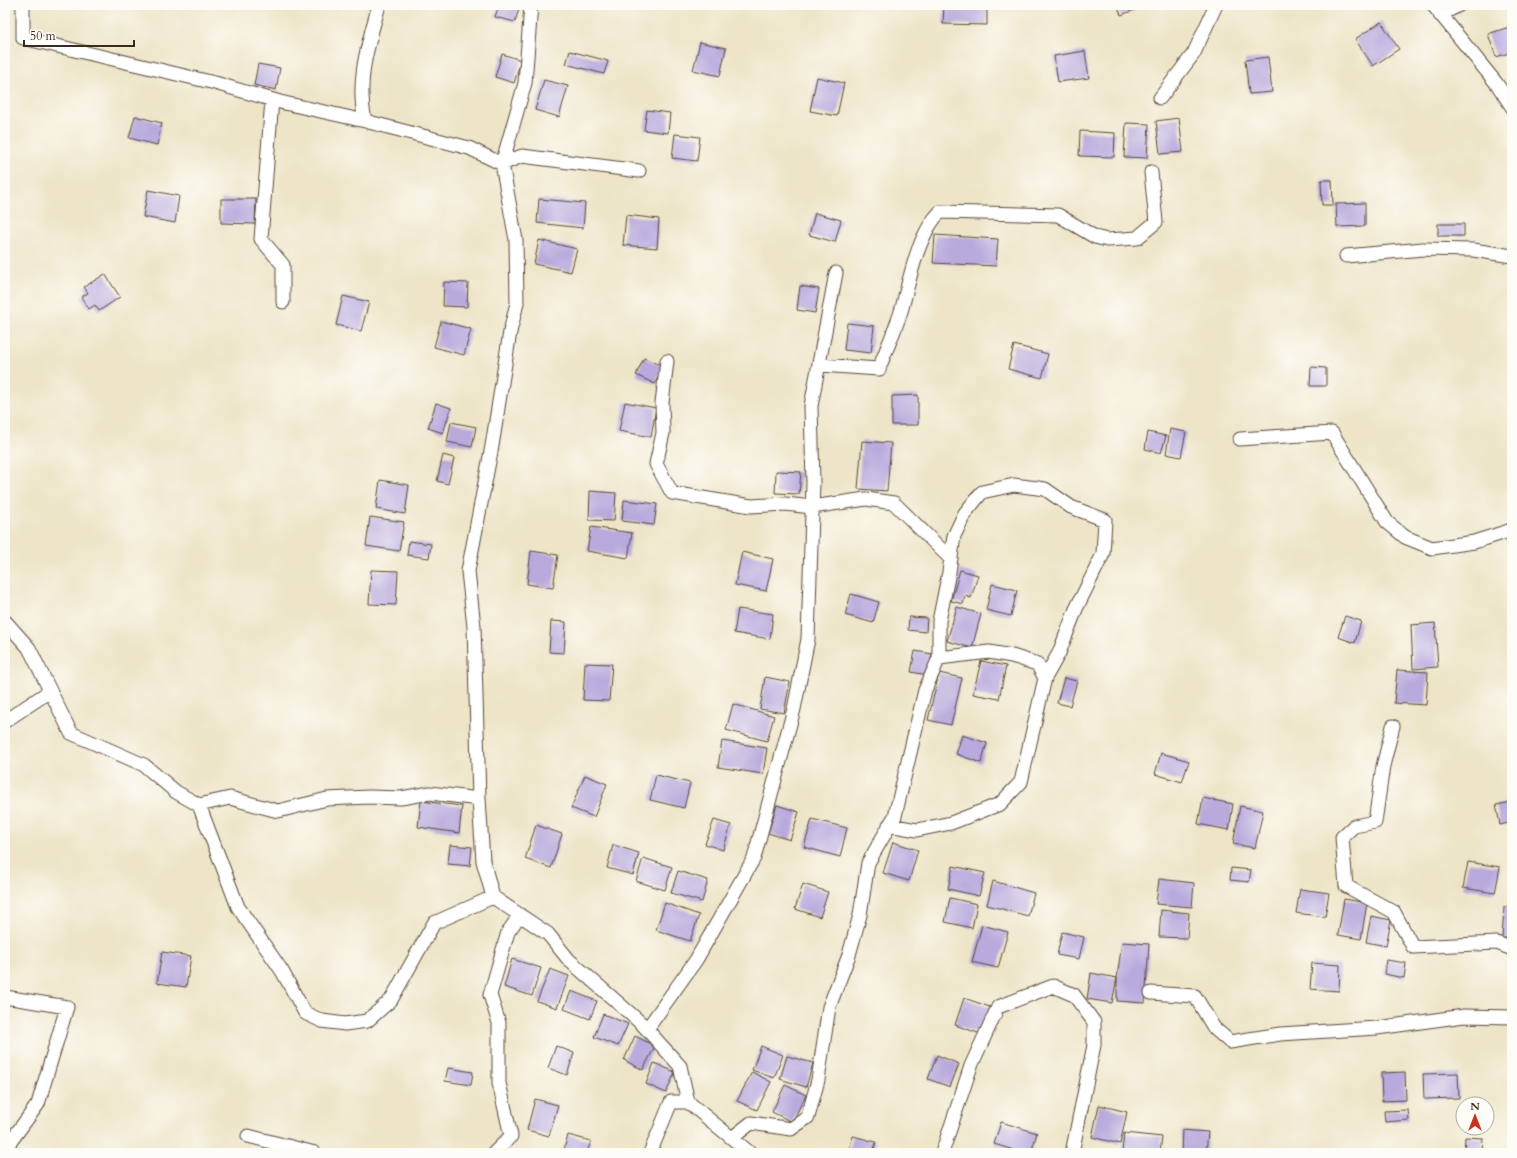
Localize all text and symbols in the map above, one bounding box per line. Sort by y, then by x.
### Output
scale bar [24,22,134,48]
text: 50 m [30,28,57,44]
north arrow [1455,1096,1495,1136]
text: N [1470,1099,1480,1114]

